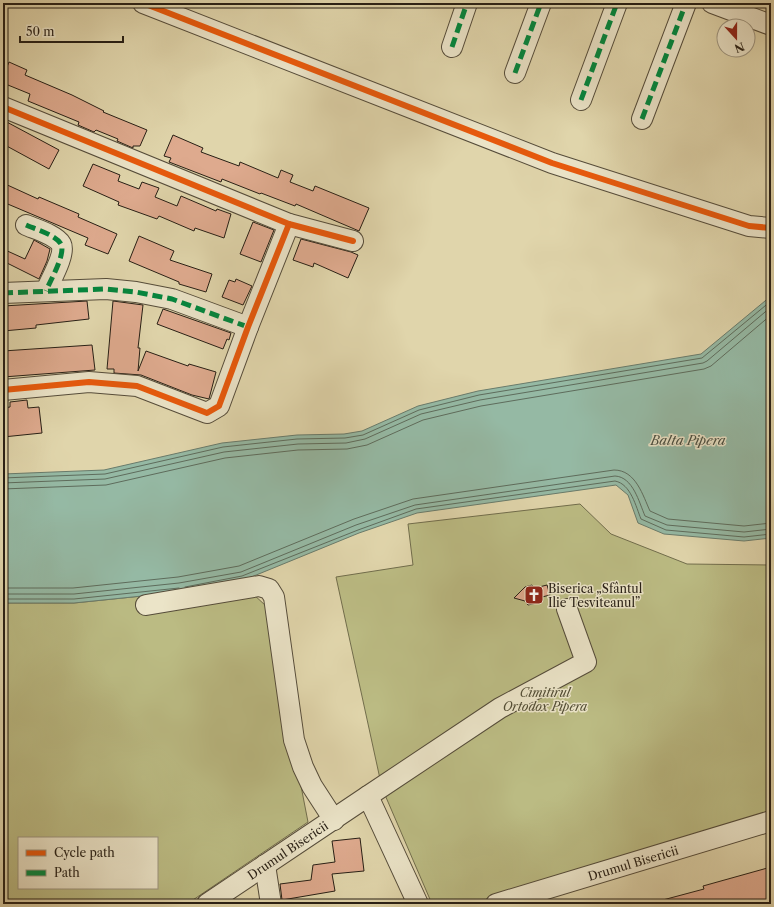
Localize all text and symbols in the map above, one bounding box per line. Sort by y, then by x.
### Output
scale bar [20,18,123,44]
north arrow [716,18,756,58]
text: 50 m [26,24,55,39]
text: N [732,39,747,56]
water label: Balta Pipera [649,432,726,448]
place label: Biserica „Sfântul Ilie Tesviteanul” [548,581,643,610]
church icon: Biserica „Sfântul Ilie Tesviteanul” [523,584,545,606]
park label: Cimitirul Ortodox Pipera [503,685,587,714]
street label: Drumul Bisericii [244,817,331,882]
legend [18,837,158,889]
street label: Drumul Bisericii [586,842,680,883]
text: Cycle path [54,845,115,860]
text: Path [54,865,80,880]

